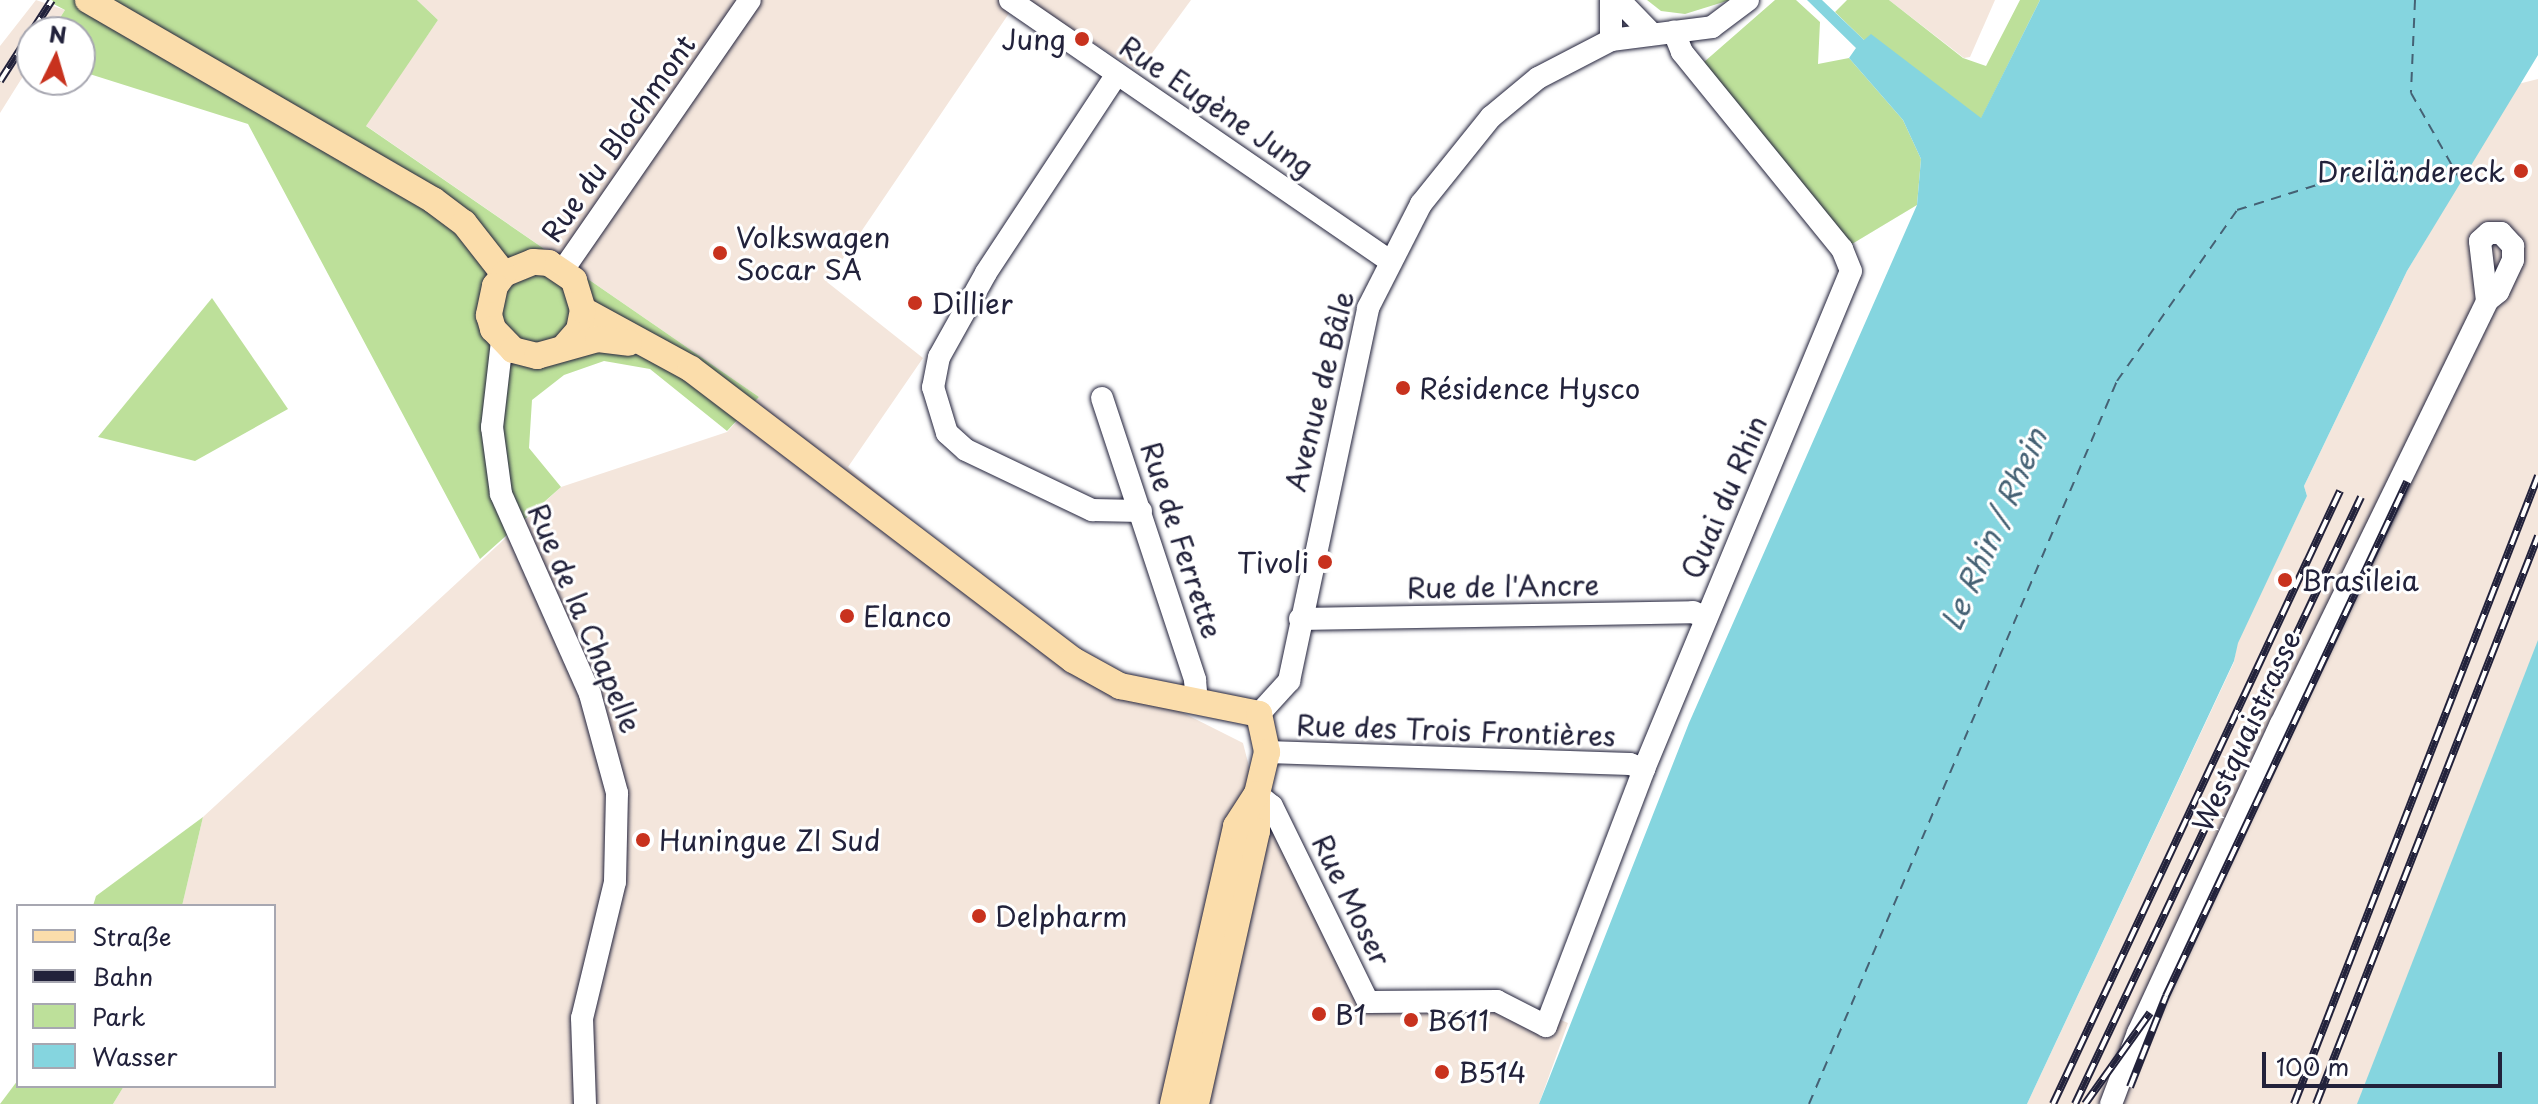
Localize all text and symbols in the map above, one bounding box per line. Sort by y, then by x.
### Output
north arrow [16,16,96,96]
text: N [48,16,68,51]
place label: Jung [1001,22,1066,56]
street label: Rue du Blochmont [533,27,703,249]
street label: Rue Eugène Jung [1112,28,1322,184]
marker: Jung [1073,30,1091,48]
place label: Dreiländereck [2317,154,2505,188]
marker: Dreiländereck [2512,162,2530,180]
place label: Volkswagen Socar SA [736,220,890,286]
marker: Volkswagen Socar SA [711,244,729,262]
place label: Dillier [931,286,1013,320]
street label: Avenue de Bâle [1278,287,1360,495]
marker: Dillier [906,294,924,312]
place label: Résidence Hysco [1419,371,1640,405]
marker: Résidence Hysco [1394,379,1412,397]
street label: Quai du Rhin [1674,410,1774,584]
water label: Le Rhin / Rhein [1932,421,2054,637]
street label: Rue de Ferrette [1134,436,1230,644]
street label: Rue de la Chapelle [521,496,649,740]
place label: Tivoli [1237,545,1309,579]
marker: Tivoli [1316,553,1334,571]
place label: Brasileia [2301,563,2419,597]
street label: Rue de l'Ancre [1404,567,1602,605]
marker: Brasileia [2276,571,2294,589]
place label: Elanco [863,599,952,633]
marker: Elanco [838,607,856,625]
street label: Westquaistrasse [2185,625,2307,837]
street label: Rue des Trois Frontières [1294,708,1618,752]
place label: Huningue ZI Sud [659,823,884,857]
street label: Rue Moser [1305,828,1399,972]
marker: Huningue ZI Sud [634,831,652,849]
place label: Delpharm [995,899,1127,933]
legend [16,904,276,1088]
marker: Delpharm [970,907,988,925]
text: Straße [92,918,171,954]
text: Bahn [92,958,153,994]
place label: B1 [1335,997,1366,1031]
text: Park [92,998,146,1034]
place label: B611 [1427,1003,1489,1037]
marker: B1 [1310,1005,1328,1023]
marker: B611 [1402,1011,1420,1029]
scale bar [2266,1036,2506,1086]
text: Wasser [92,1038,177,1074]
text: 100 m [2276,1048,2349,1084]
place label: B514 [1458,1055,1526,1089]
marker: B514 [1433,1063,1451,1081]

